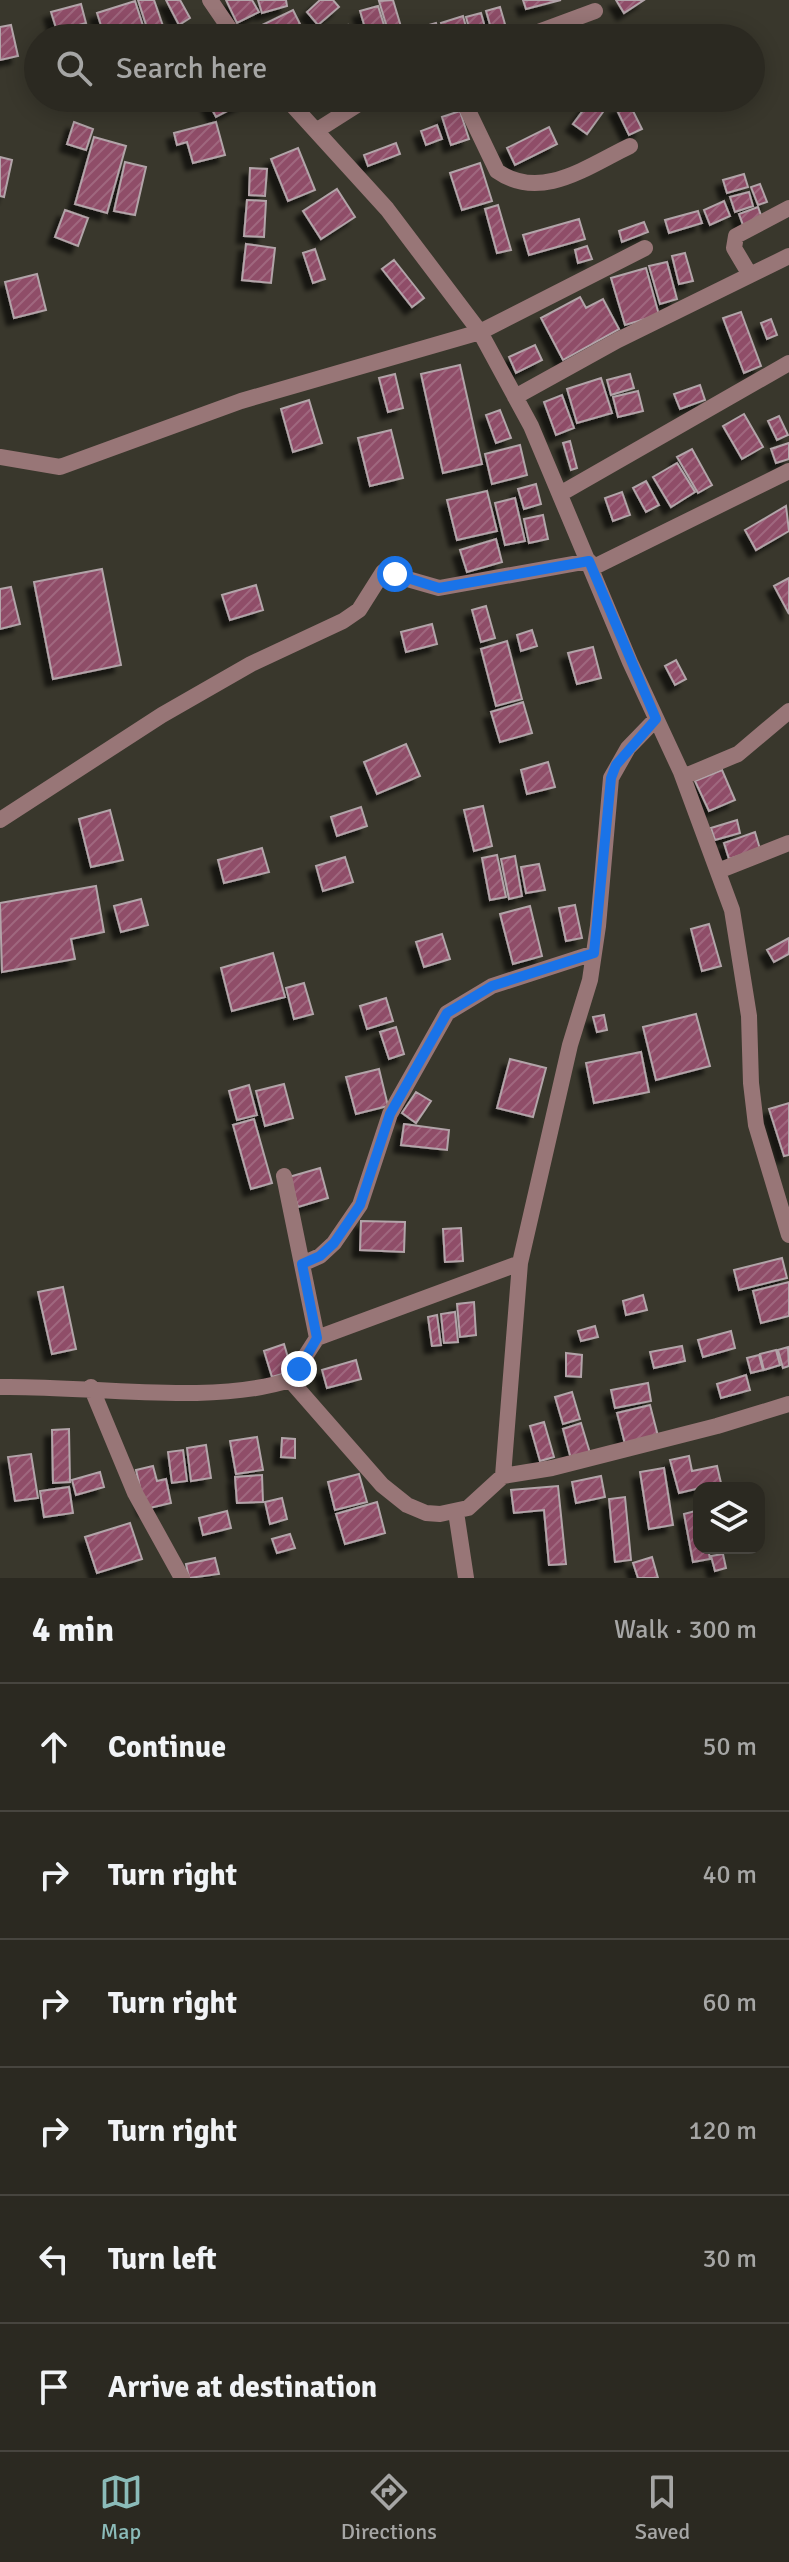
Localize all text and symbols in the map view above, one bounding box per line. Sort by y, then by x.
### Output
search box [24,24,765,112]
icon: search [52,46,96,90]
text: Search here [116,50,267,87]
route start [377,556,413,592]
route end [281,1351,317,1387]
map controls [693,1482,765,1554]
button: layers [693,1482,765,1554]
text: 4 min [32,1609,114,1651]
text: Walk · 300 m [614,1614,757,1646]
icon: ahead [32,1725,76,1769]
text: Continue [108,1729,226,1766]
text: 50 m [702,1731,757,1763]
icon: right [32,1853,76,1897]
text: Turn right [108,1857,237,1894]
text: 40 m [702,1859,757,1891]
icon: right [32,1981,76,2025]
text: Turn right [108,1985,237,2022]
text: 60 m [702,1987,757,2019]
icon: right [32,2109,76,2153]
text: Turn right [108,2113,237,2150]
text: 120 m [688,2115,757,2147]
icon: left [32,2237,76,2281]
text: Turn left [108,2241,217,2278]
text: 30 m [702,2243,757,2275]
icon: arrive [32,2365,76,2409]
text: Arrive at destination [108,2369,377,2406]
tab: Map [99,2470,143,2545]
tab: Directions [341,2470,437,2545]
tab: Saved [635,2470,690,2545]

